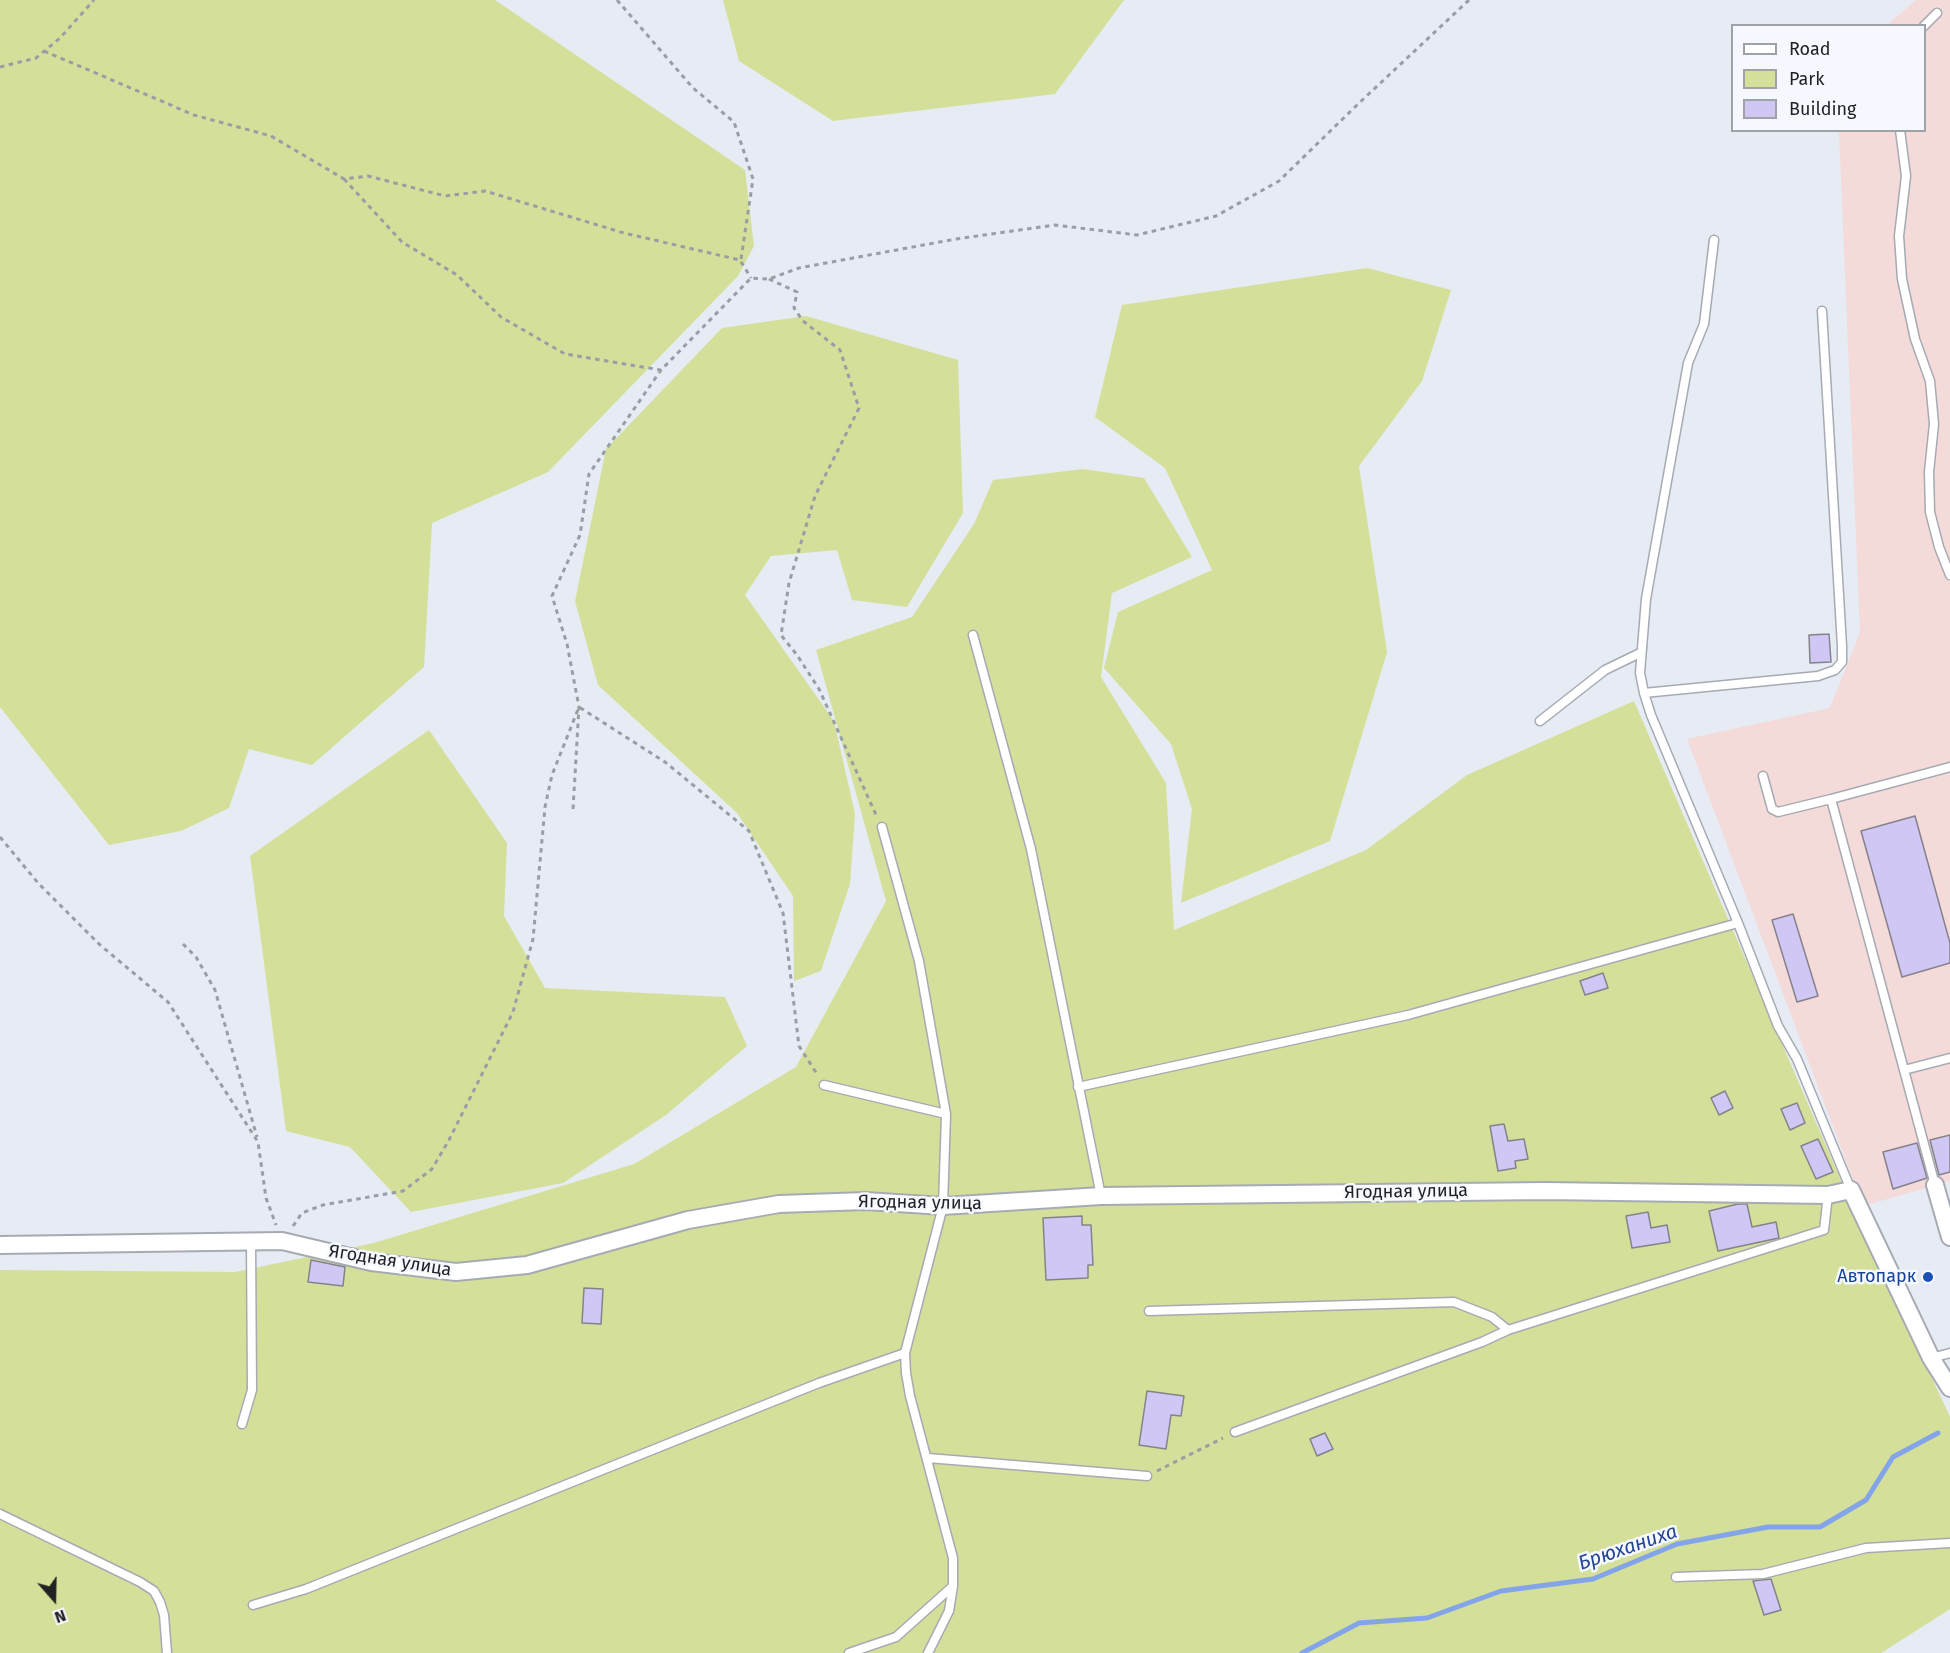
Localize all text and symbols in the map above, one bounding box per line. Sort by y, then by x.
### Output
legend [1731,24,1926,132]
text: Road [1789,38,1831,60]
text: Park [1789,68,1824,90]
text: Building [1789,98,1856,120]
street label: Ягодная улица [1344,1180,1468,1204]
street label: Ягодная улица [858,1191,982,1215]
street label: Ягодная улица [327,1241,453,1281]
place label: Автопарк [1837,1266,1916,1288]
marker: Автопарк [1921,1270,1935,1284]
water label: Брюханиха [1575,1520,1681,1576]
north arrow [24,1569,84,1629]
text: N [52,1606,69,1627]

